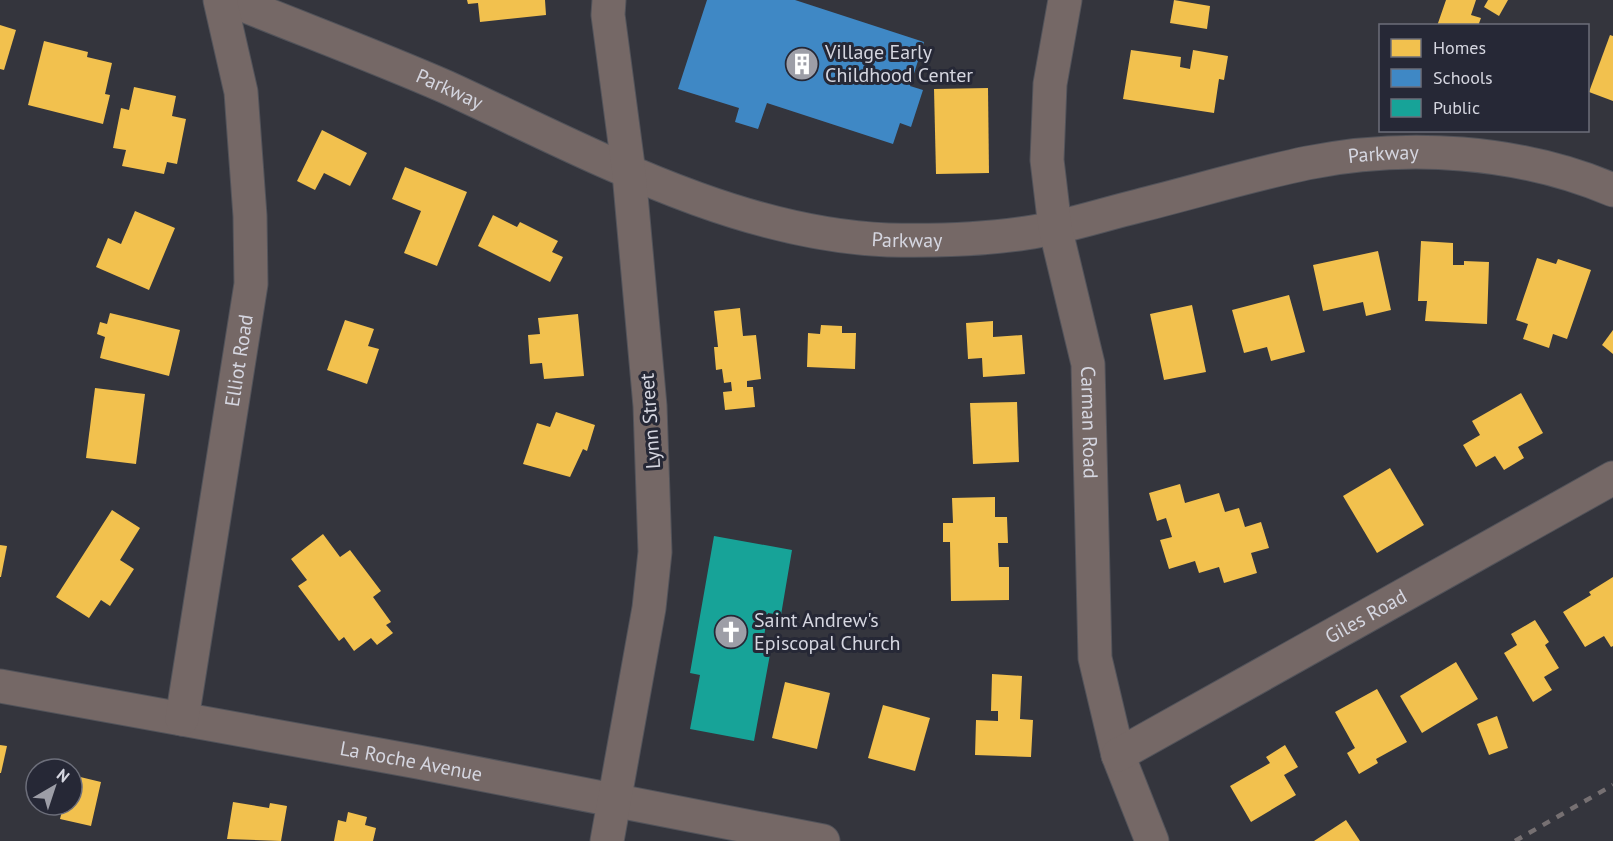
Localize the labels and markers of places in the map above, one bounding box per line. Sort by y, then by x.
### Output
place label: Village Early Childhood Center [824,39,973,88]
building icon: Village Early Childhood Center [784,46,820,82]
place label: Saint Andrew's Episcopal Church [754,607,900,656]
church icon: Saint Andrew's Episcopal Church [713,614,749,650]

